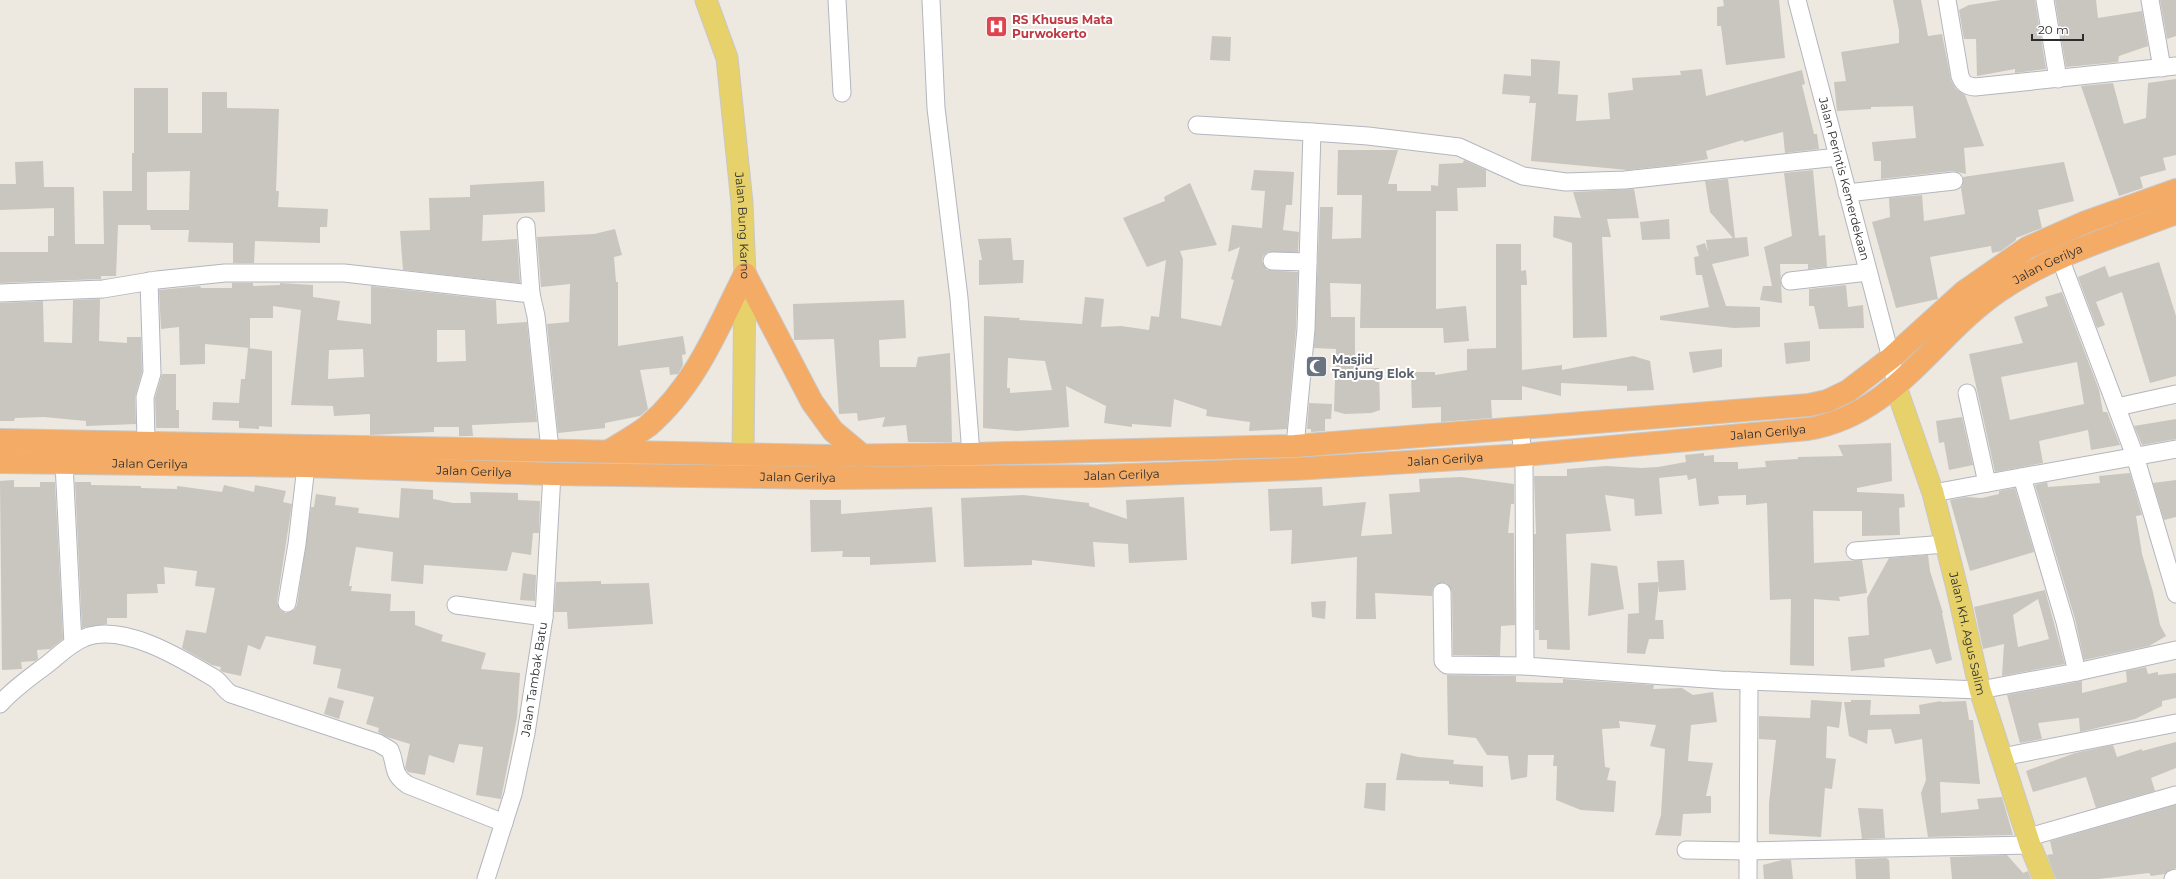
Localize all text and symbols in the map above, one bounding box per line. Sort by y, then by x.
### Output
place label: RS Khusus Mata Purwokerto [1012,12,1113,41]
hospital icon: RS Khusus Mata Purwokerto [983,14,1009,40]
scale bar [2032,16,2083,42]
text: 20 m [2038,22,2069,37]
street label: Jalan Perintis Kemerdekaan [1816,94,1873,262]
street label: Jalan Bung Karno [732,170,753,279]
street label: Jalan Gerilya [2009,241,2085,288]
place label: Masjid Tanjung Elok [1332,352,1414,381]
mosque icon: Masjid Tanjung Elok [1304,354,1330,380]
street label: Jalan Gerilya [1729,421,1807,443]
street label: Jalan Gerilya [1406,449,1484,469]
street label: Jalan Gerilya [111,455,188,471]
street label: Jalan Gerilya [435,462,512,480]
street label: Jalan Gerilya [1083,466,1160,483]
street label: Jalan Gerilya [759,469,836,485]
street label: Jalan KH. Agus Salim [1946,569,1989,697]
street label: Jalan Tambak Batu [517,621,550,739]

